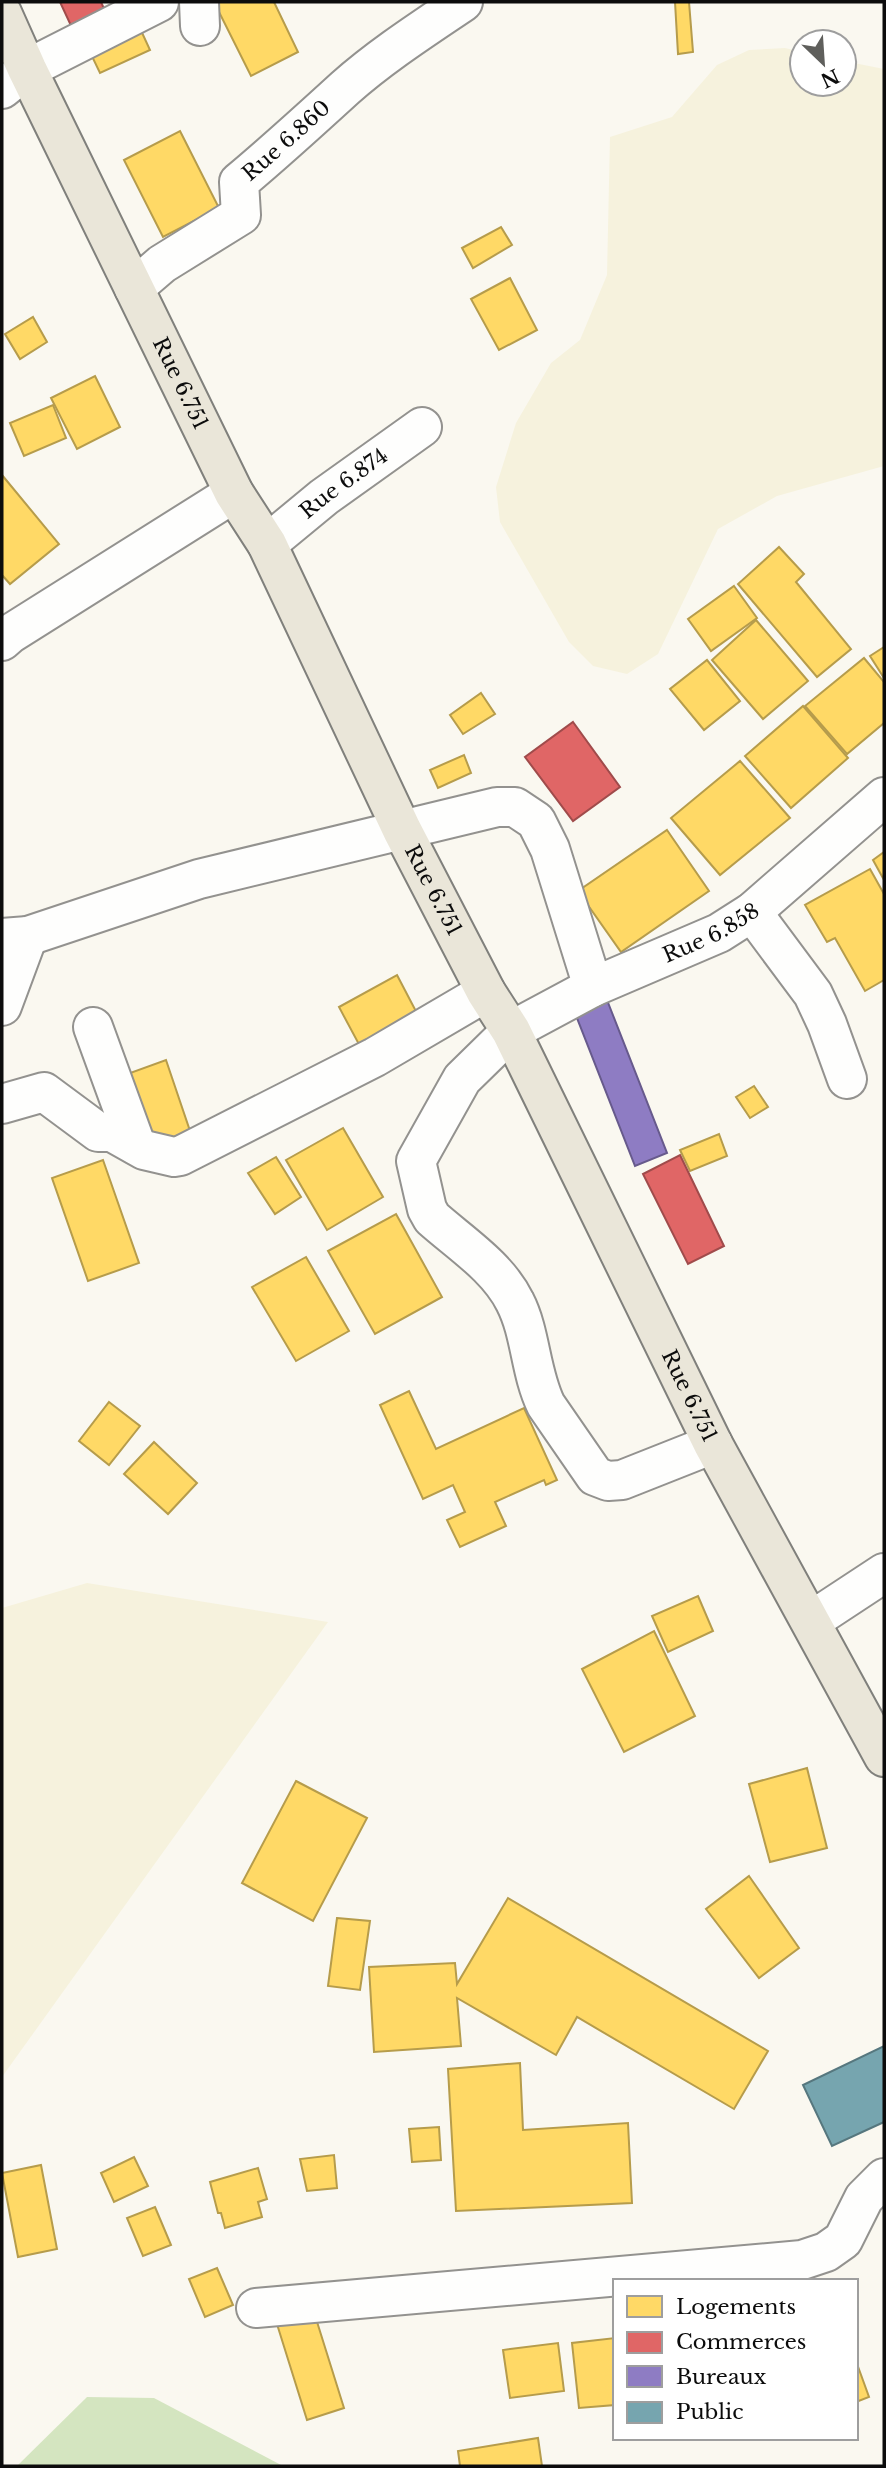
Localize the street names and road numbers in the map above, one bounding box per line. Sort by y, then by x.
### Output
street label: Rue 6.860 [237,95,336,186]
street label: Rue 6.751 [147,333,214,433]
street label: Rue 6.874 [295,442,393,524]
street label: Rue 6.751 [399,840,468,940]
street label: Rue 6.858 [659,898,764,969]
street label: Rue 6.751 [656,1346,723,1446]

